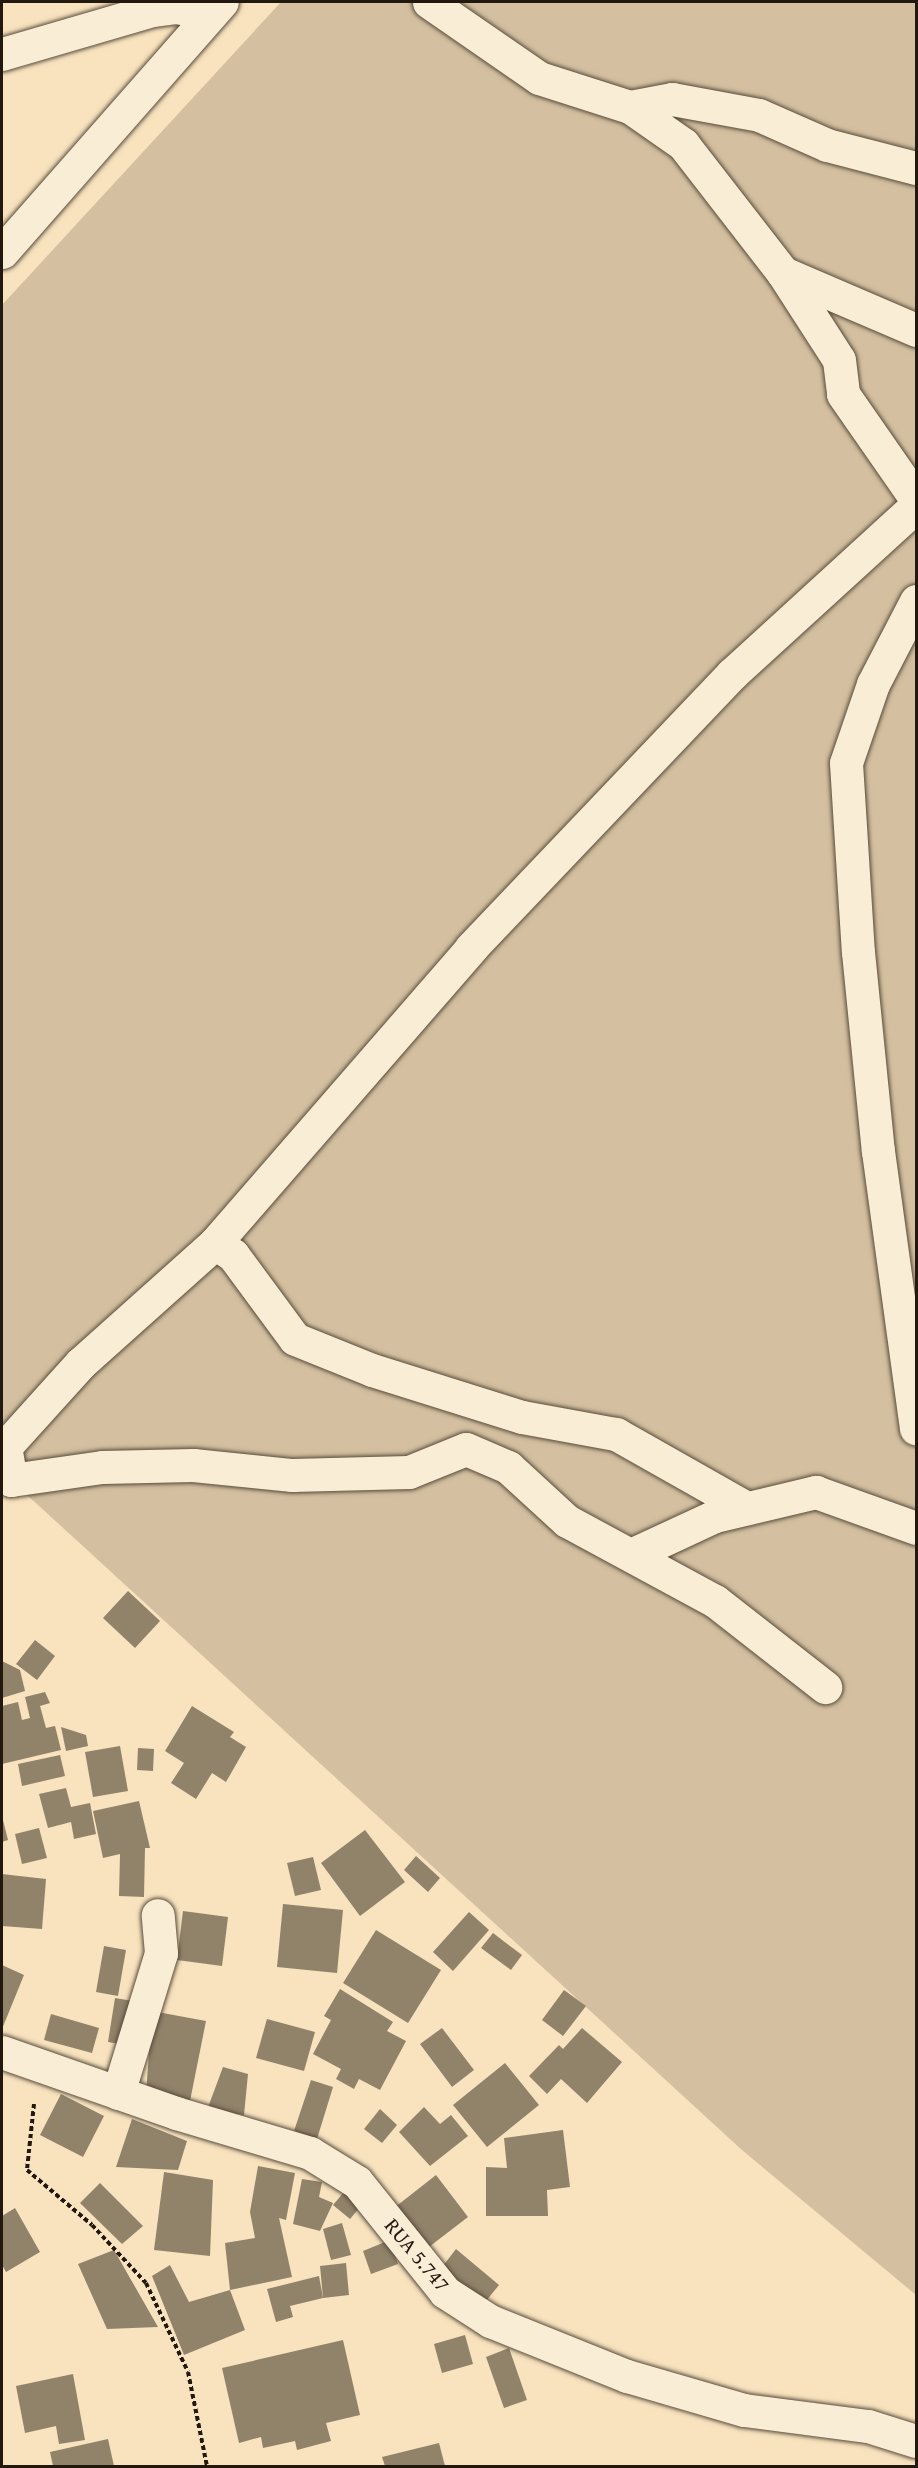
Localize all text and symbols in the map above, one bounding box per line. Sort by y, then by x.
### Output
street label: RUA 5.747 [379,2213,455,2297]

